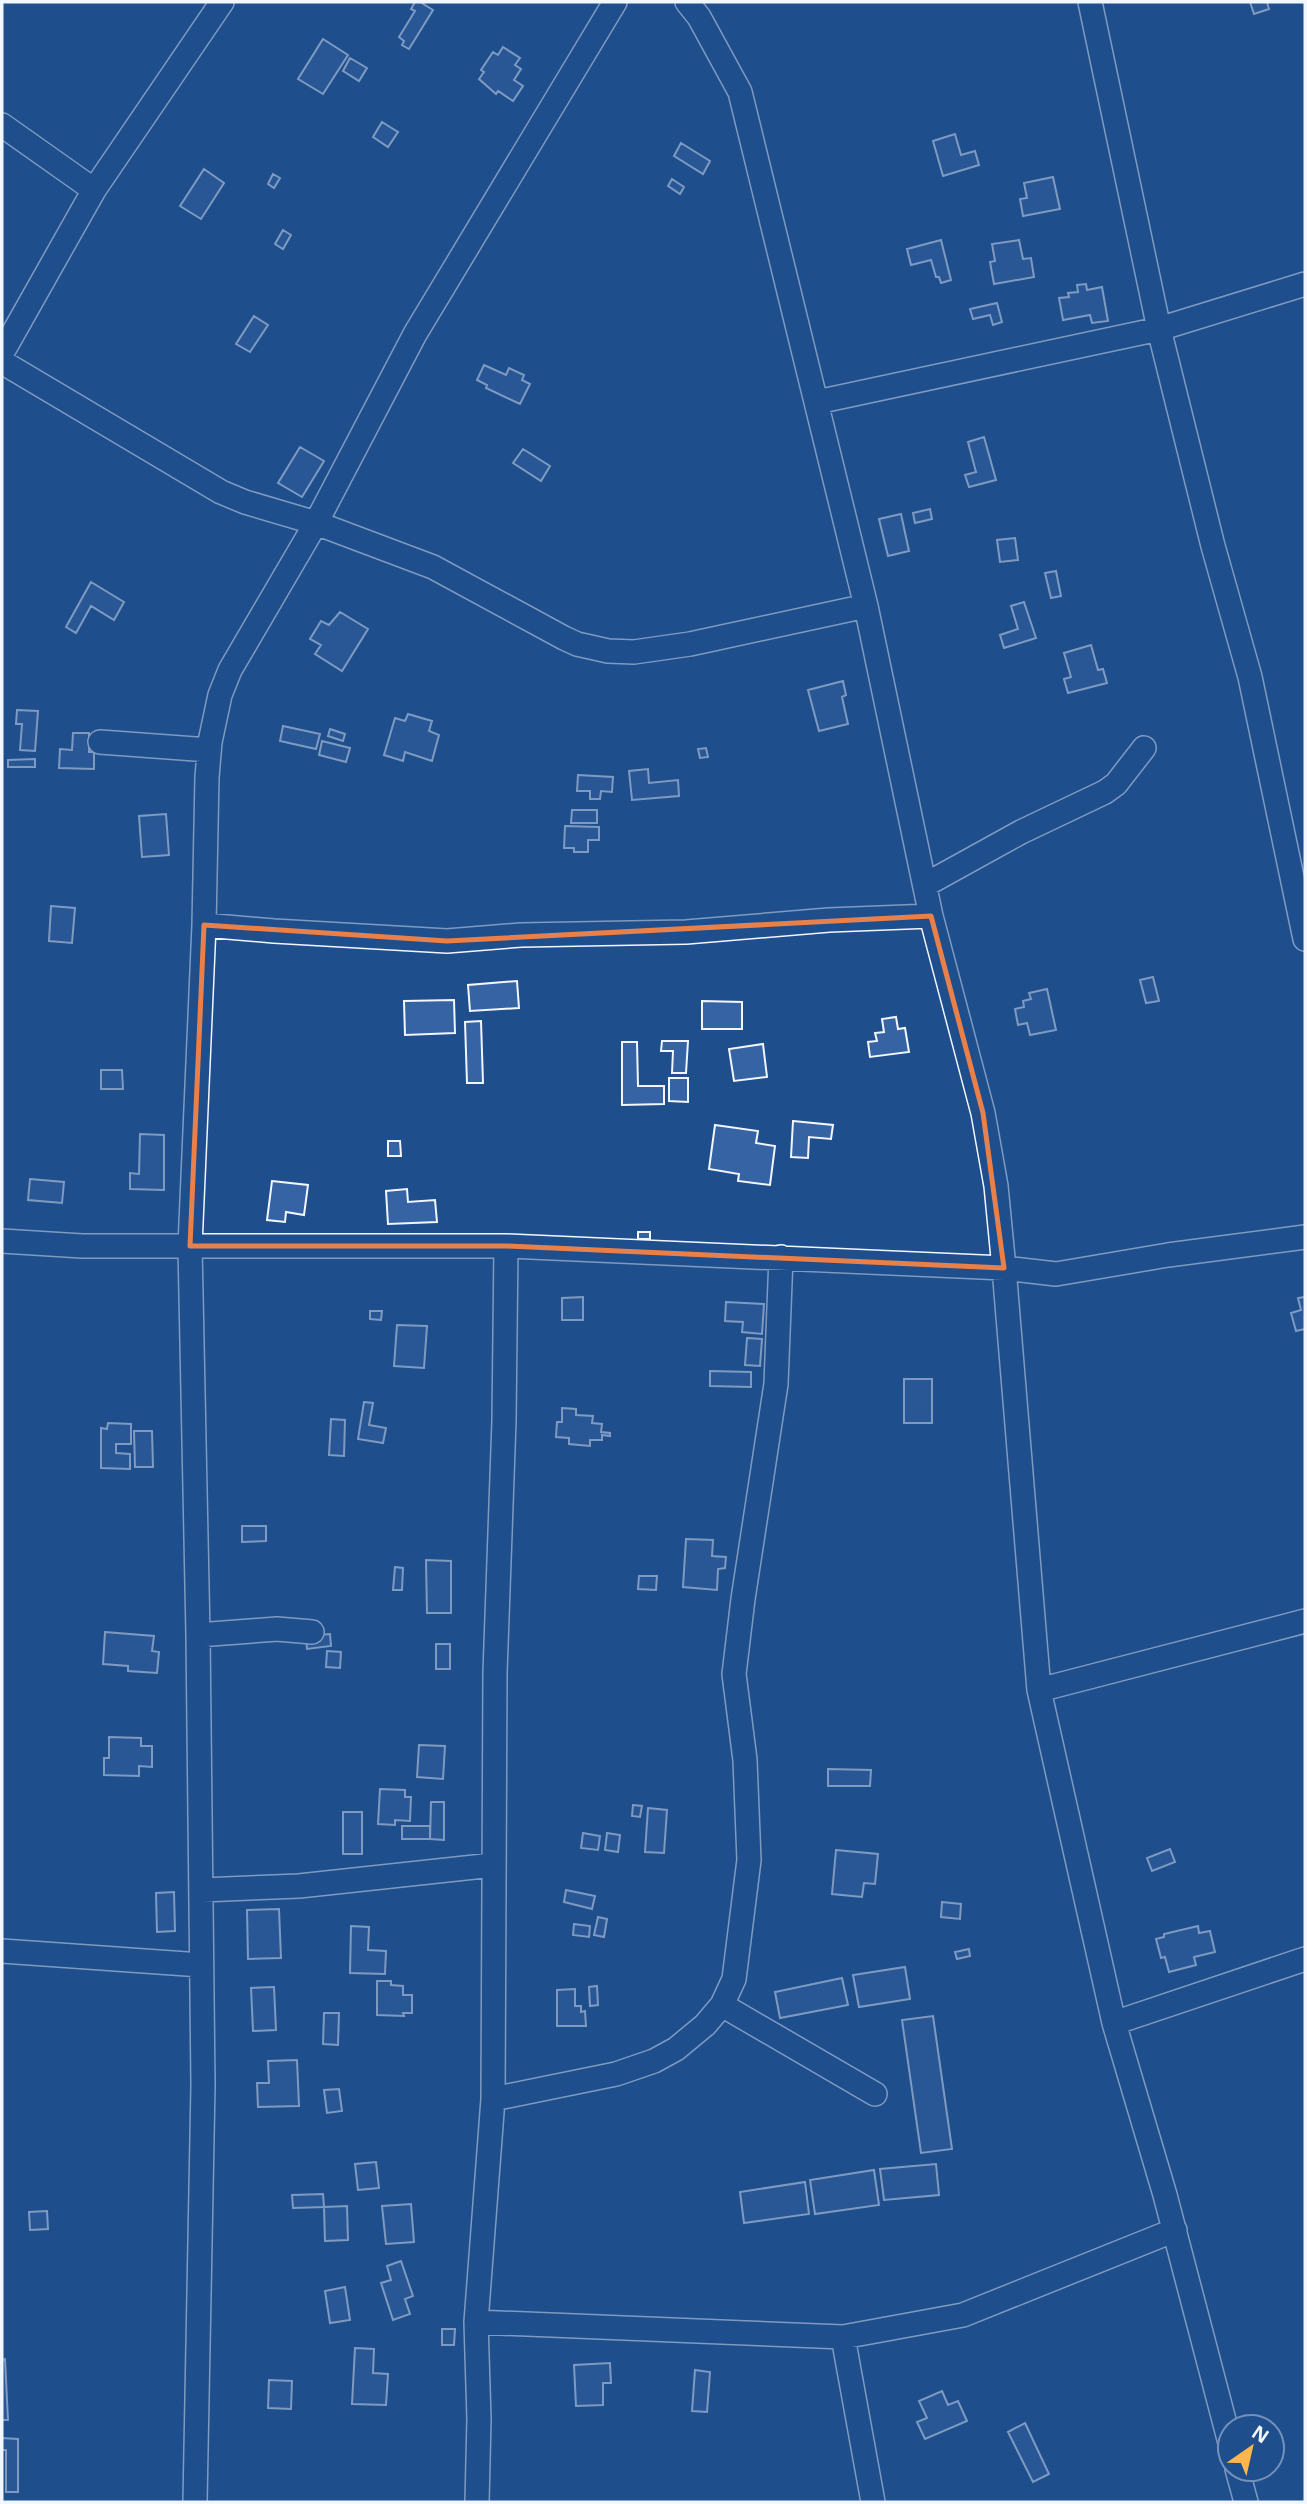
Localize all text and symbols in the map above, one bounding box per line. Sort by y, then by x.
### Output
north arrow [1216,2413,1286,2483]
text: N [1247,2419,1274,2449]

